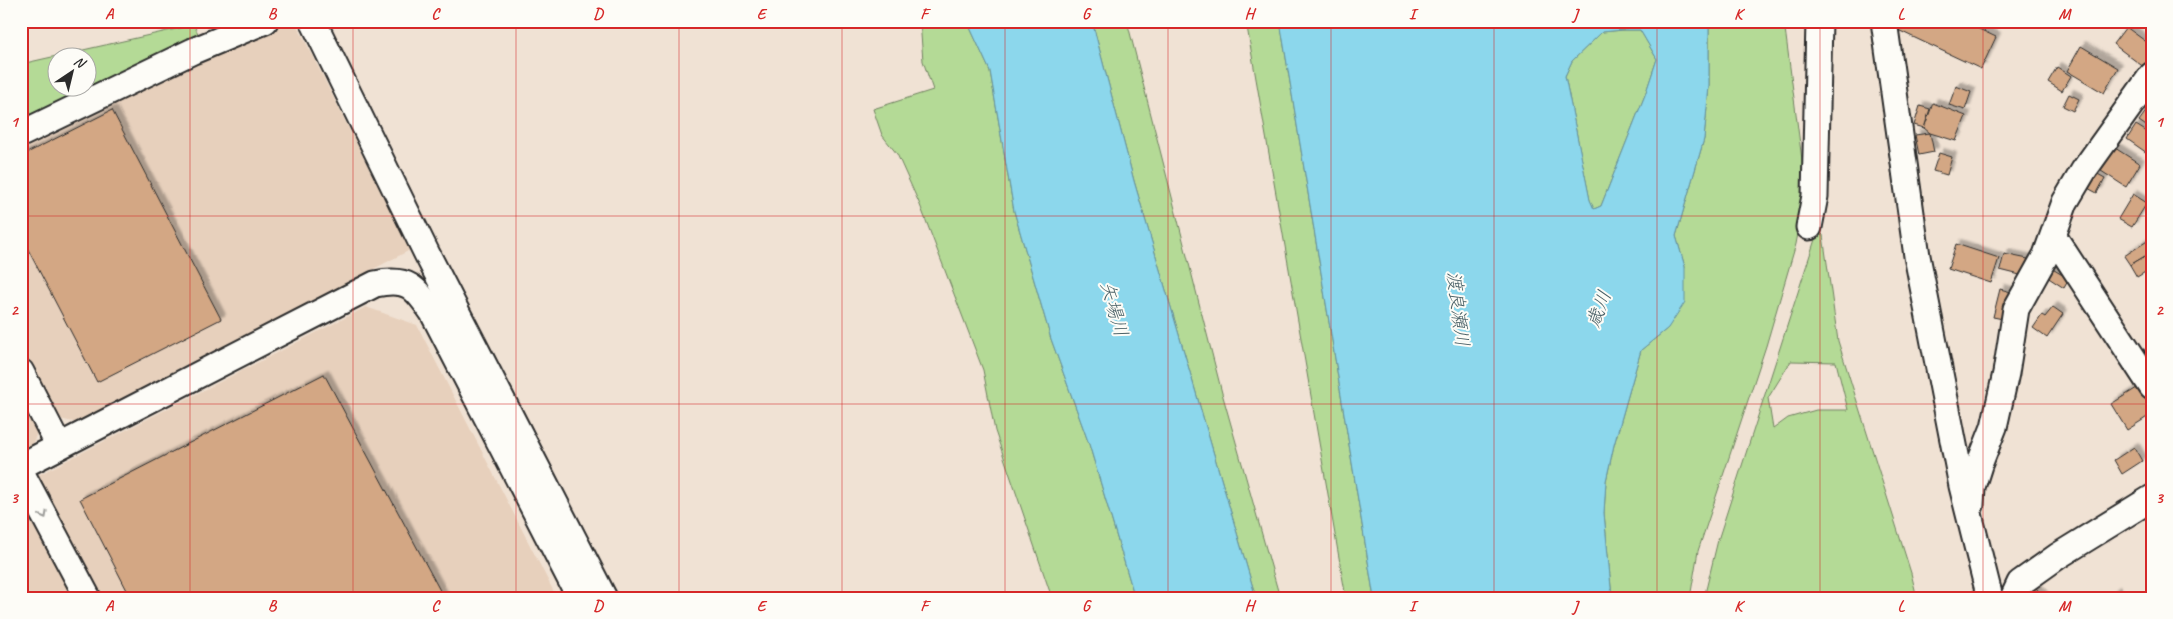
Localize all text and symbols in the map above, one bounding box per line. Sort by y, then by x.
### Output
text: A [105,4,115,24]
text: B [268,4,278,24]
text: C [431,4,441,24]
text: D [593,4,604,24]
text: E [757,4,768,24]
text: F [920,4,931,24]
text: G [1082,4,1092,24]
text: H [1244,4,1256,24]
text: I [1409,4,1419,24]
text: J [1571,4,1580,24]
text: K [1734,4,1746,24]
text: L [1898,4,1906,24]
text: M [2058,4,2072,24]
north arrow [48,48,98,98]
text: N [71,52,90,73]
text: 1 [10,112,19,132]
text: 1 [2155,112,2164,132]
water label: 渡良瀬川 [1441,270,1475,348]
water label: 矢場川 [1095,278,1133,340]
water label: 歳川 [1581,287,1617,331]
text: 2 [10,300,19,320]
text: 2 [2155,300,2164,320]
text: 3 [10,488,19,508]
text: 3 [2155,488,2164,508]
one-way arrow [38,510,48,519]
text: A [105,596,115,616]
text: B [268,596,278,616]
text: C [431,596,441,616]
text: D [593,596,604,616]
text: E [757,596,768,616]
text: F [920,596,931,616]
text: G [1082,596,1092,616]
text: H [1244,596,1256,616]
text: I [1409,596,1419,616]
text: J [1571,596,1580,616]
text: K [1734,596,1746,616]
text: L [1898,596,1906,616]
text: M [2058,596,2072,616]

